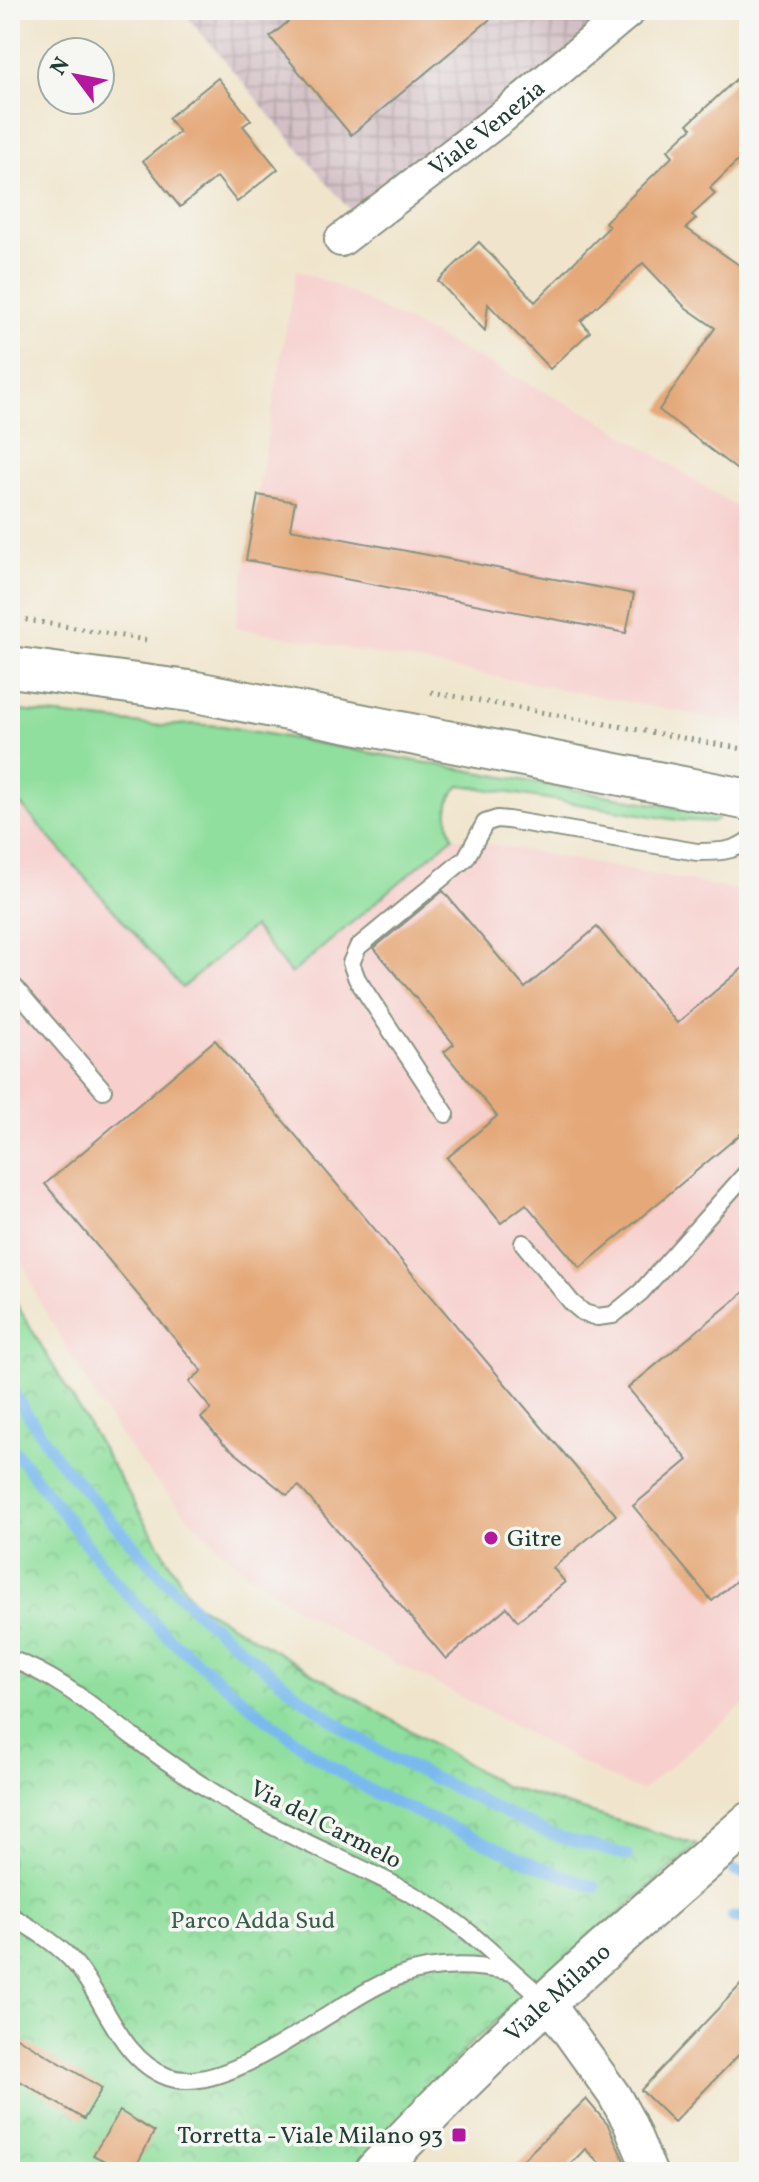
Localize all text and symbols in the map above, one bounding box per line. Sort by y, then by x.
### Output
north arrow [36,36,116,116]
text: N [44,52,79,82]
street label: Viale Venezia [423,73,553,186]
place label: Gitre [507,1523,562,1557]
marker: Gitre [482,1529,500,1547]
street label: Via del Carmelo [243,1773,407,1879]
park label: Parco Adda Sud [171,1905,335,1939]
street label: Viale Milano [498,1936,619,2051]
place label: Torretta - Viale Milano 93 [177,2120,443,2154]
marker: Torretta - Viale Milano 93 [450,2126,468,2144]

